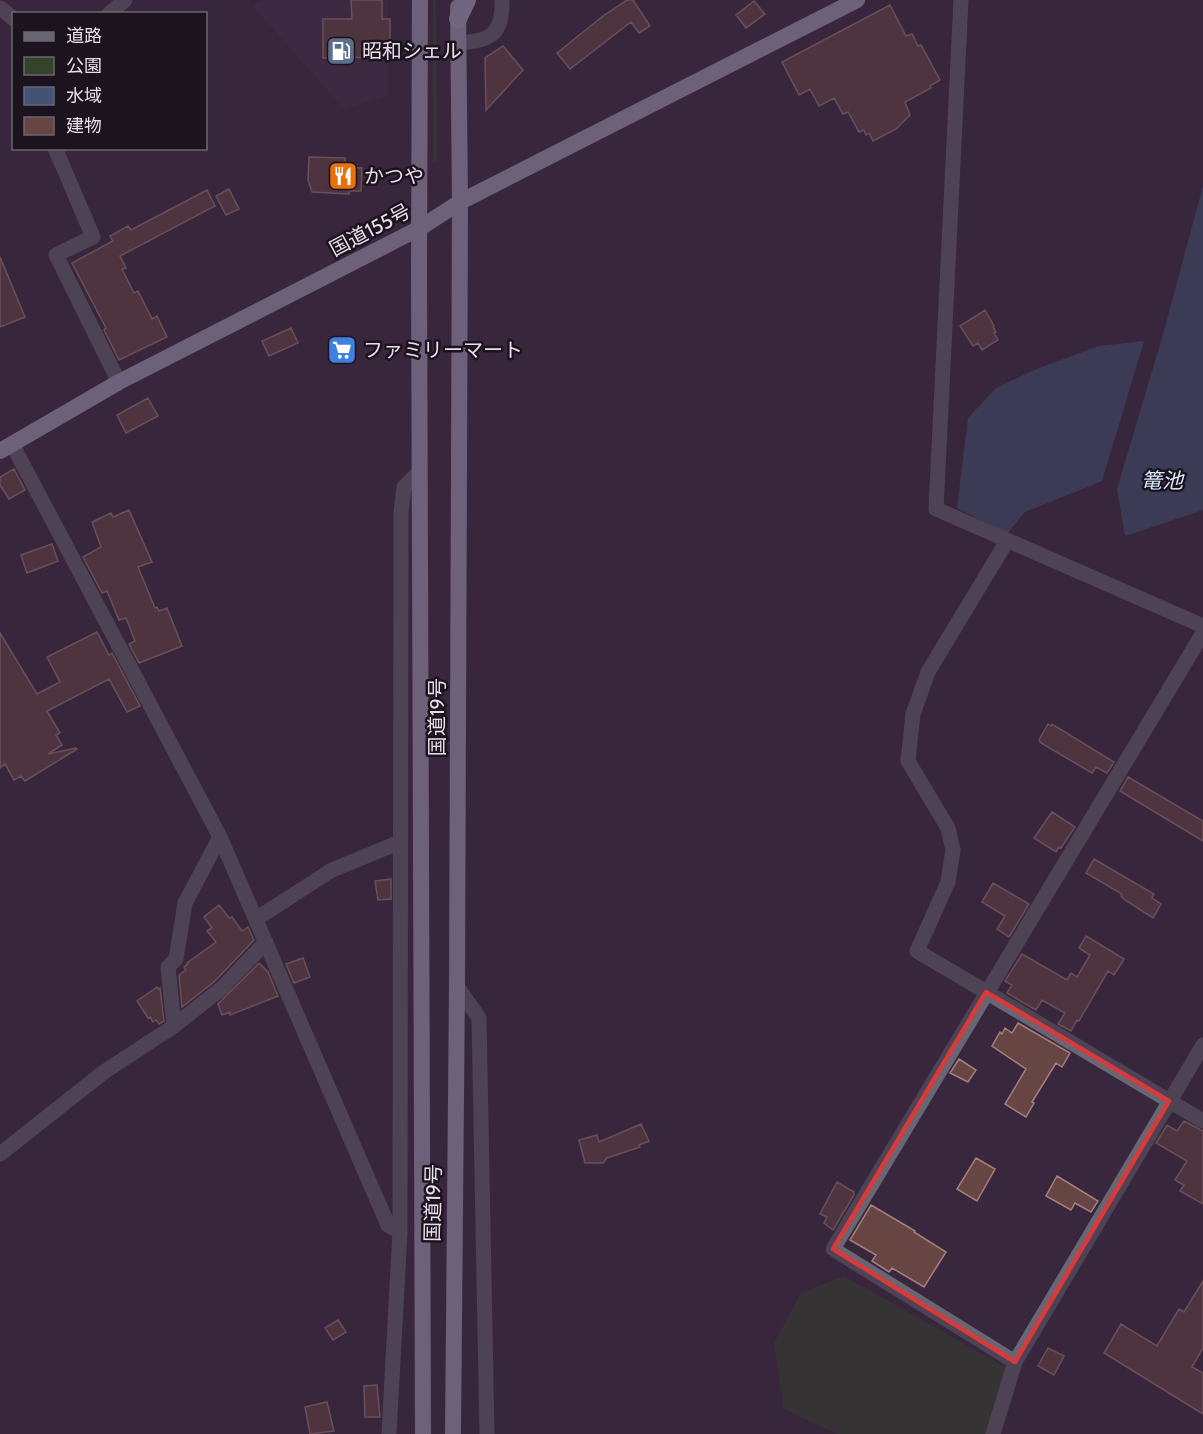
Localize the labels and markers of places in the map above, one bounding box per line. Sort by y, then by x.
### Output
fuel station icon: 昭和シェル [325,35,357,67]
place label: 昭和シェル [362,39,462,63]
restaurant icon: かつや [327,160,359,192]
place label: かつや [364,164,424,188]
supermarket icon: ファミリーマート [326,334,358,366]
place label: ファミリーマート [363,338,523,362]

